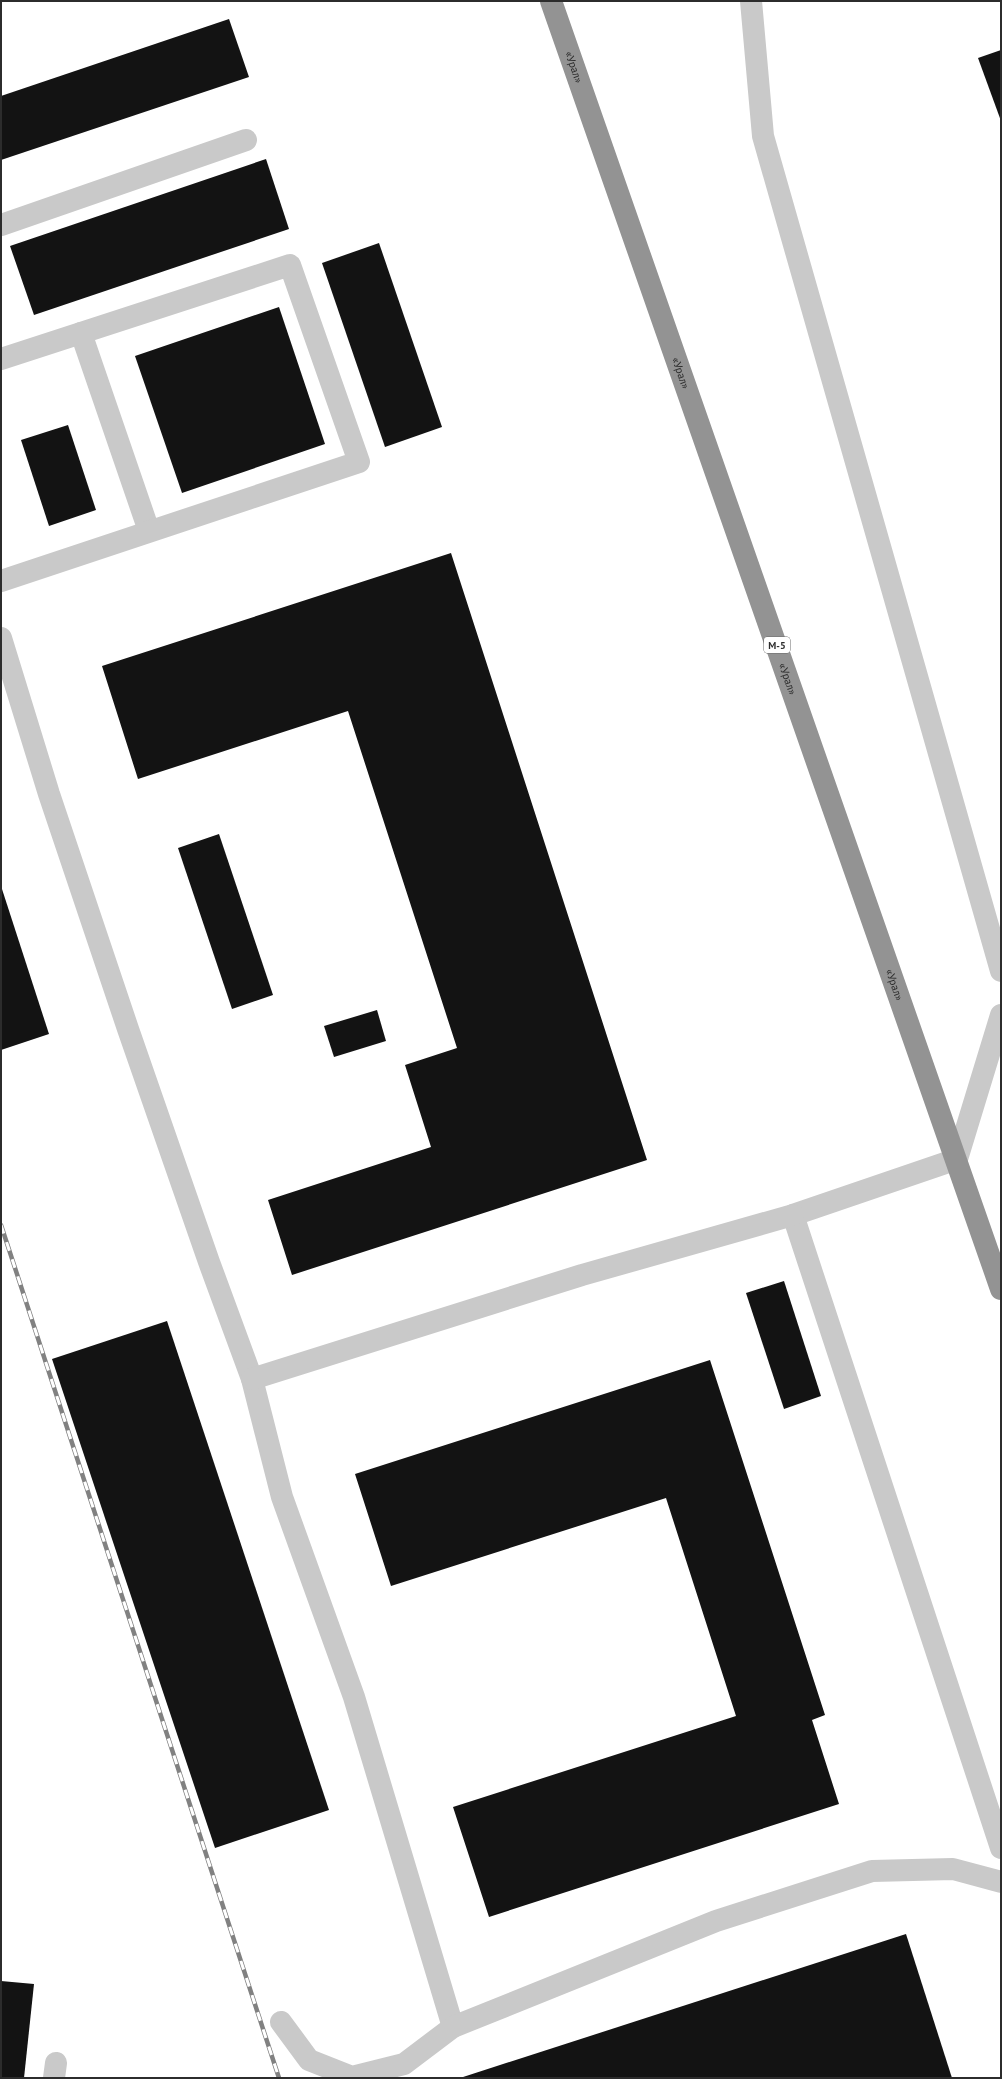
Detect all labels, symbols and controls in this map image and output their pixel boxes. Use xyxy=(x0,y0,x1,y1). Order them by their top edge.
street label: «Урал» xyxy=(562,49,586,85)
street label: «Урал» xyxy=(669,355,693,391)
road number: М-5 xyxy=(764,637,790,653)
street label: «Урал» xyxy=(776,661,800,697)
street label: «Урал» xyxy=(883,967,907,1003)

